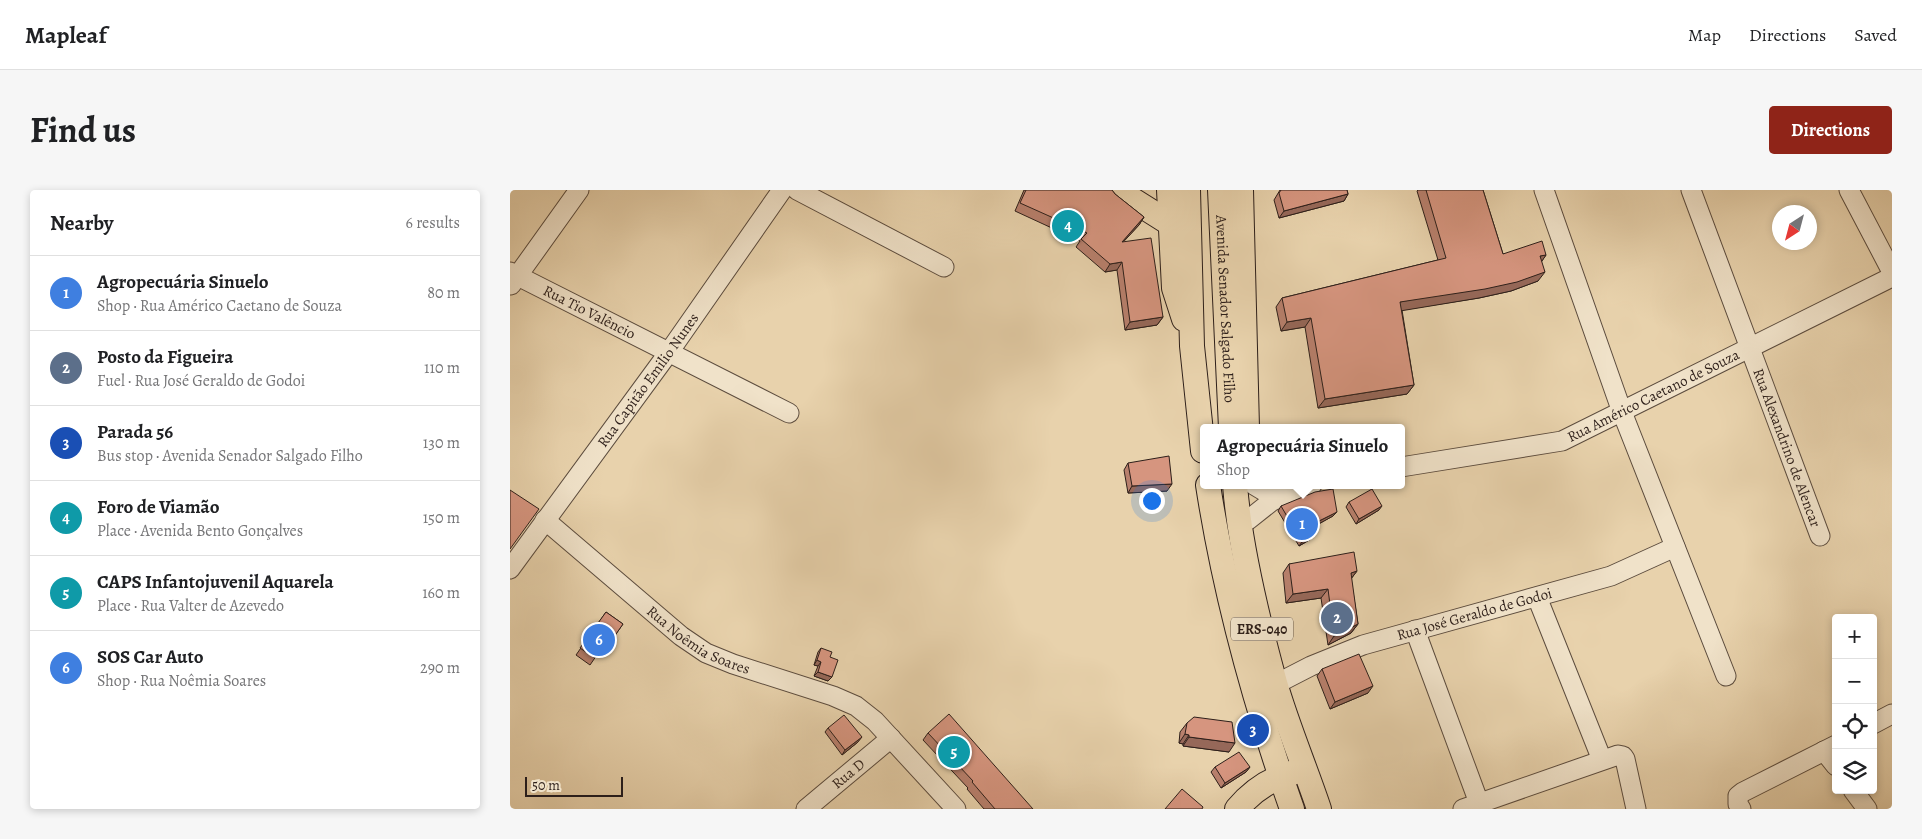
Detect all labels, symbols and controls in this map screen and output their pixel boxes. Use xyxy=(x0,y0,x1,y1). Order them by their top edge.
text: Mapleaf xyxy=(25,19,107,51)
text: Map xyxy=(1688,23,1721,47)
text: Directions xyxy=(1749,23,1826,47)
text: Saved xyxy=(1854,23,1897,47)
text: Find us xyxy=(30,106,136,154)
button: Directions xyxy=(1769,106,1892,154)
north arrow xyxy=(1772,205,1817,250)
pin: 4 xyxy=(1052,207,1084,245)
text: Nearby xyxy=(50,209,113,237)
text: 6 results xyxy=(406,212,460,234)
street label: Avenida Senador Salgado Filho xyxy=(1211,213,1240,403)
text: Agropecuária Sinuelo xyxy=(97,269,269,295)
street label: Rua Tio Valêncio xyxy=(540,280,639,344)
text: 1 xyxy=(63,282,69,304)
text: 80 m xyxy=(427,282,460,304)
text: Shop · Rua Américo Caetano de Souza xyxy=(97,295,342,317)
street label: Rua Capitão Emilio Nunes xyxy=(593,309,703,451)
text: Posto da Figueira xyxy=(97,344,233,370)
street label: Rua Américo Caetano de Souza xyxy=(1564,344,1743,447)
text: 2 xyxy=(62,357,70,379)
text: 110 m xyxy=(424,357,460,379)
street label: Rua Alexandrino de Alencar xyxy=(1748,365,1826,530)
text: Fuel · Rua José Geraldo de Godoi xyxy=(97,370,305,392)
text: Parada 56 xyxy=(97,419,173,445)
popup xyxy=(1200,424,1405,489)
text: 3 xyxy=(63,432,69,454)
text: 130 m xyxy=(423,432,460,454)
text: Agropecuária Sinuelo xyxy=(1217,433,1388,459)
text: Bus stop · Avenida Senador Salgado Filho xyxy=(97,445,363,467)
text: Shop xyxy=(1217,459,1250,481)
your location xyxy=(1139,488,1165,514)
text: Foro de Viamão xyxy=(97,494,220,520)
pin: 1 xyxy=(1286,505,1318,543)
text: 4 xyxy=(62,507,70,529)
text: 150 m xyxy=(423,507,460,529)
text: Place · Avenida Bento Gonçalves xyxy=(97,520,303,542)
text: CAPS Infantojuvenil Aquarela xyxy=(97,569,334,595)
text: 5 xyxy=(63,582,69,604)
text: 160 m xyxy=(422,582,460,604)
street label: Rua José Geraldo de Godoi xyxy=(1394,583,1554,645)
text: Place · Rua Valter de Azevedo xyxy=(97,595,284,617)
pin: 2 xyxy=(1321,599,1353,637)
street label: Rua Noêmia Soares xyxy=(642,601,752,679)
map controls xyxy=(1832,614,1877,794)
button: + xyxy=(1832,614,1877,659)
road number: ERS-040 xyxy=(1231,618,1293,640)
pin: 6 xyxy=(583,621,615,659)
text: SOS Car Auto xyxy=(97,644,204,670)
text: 6 xyxy=(62,657,70,679)
text: 290 m xyxy=(420,657,460,679)
button: − xyxy=(1832,659,1877,704)
text: Shop · Rua Noêmia Soares xyxy=(97,670,266,692)
button: locate xyxy=(1832,704,1877,749)
pin: 3 xyxy=(1237,711,1269,749)
pin: 5 xyxy=(938,733,970,771)
button: layers xyxy=(1832,749,1877,794)
street label: Rua D xyxy=(827,754,869,793)
scale bar xyxy=(525,774,622,797)
text: 50 m xyxy=(532,776,560,795)

